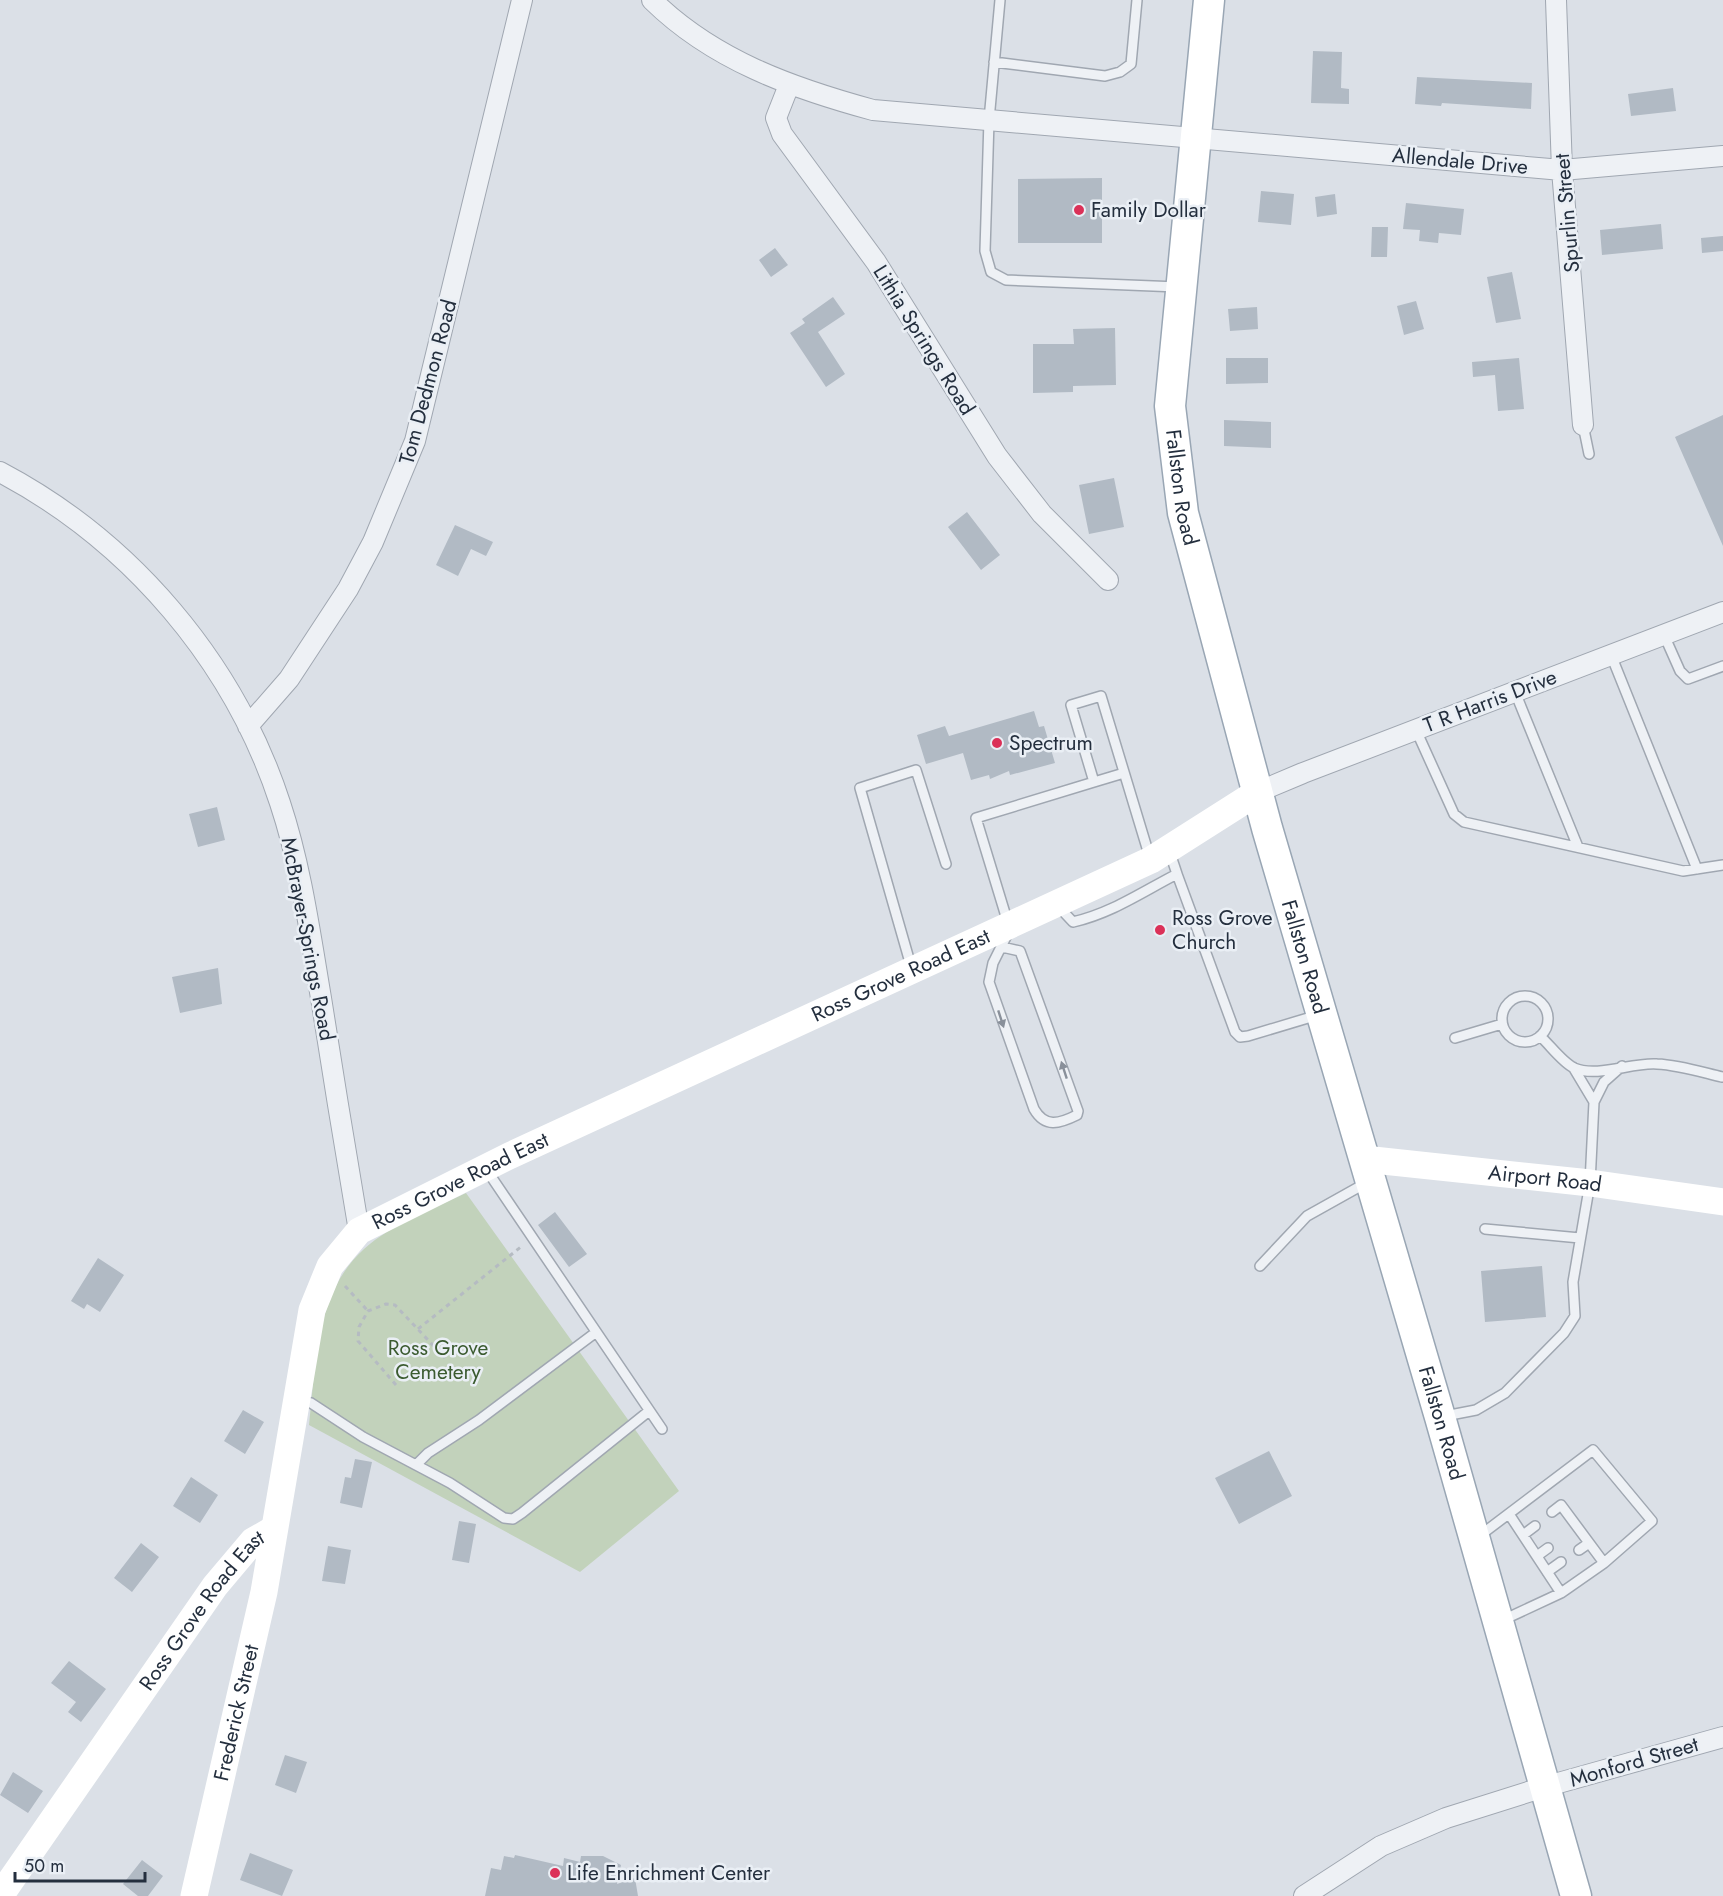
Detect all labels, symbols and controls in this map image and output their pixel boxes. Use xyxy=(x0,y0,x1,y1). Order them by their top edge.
street label: Allendale Drive xyxy=(1391,140,1529,182)
street label: Spurlin Street xyxy=(1547,152,1587,274)
place label: Family Dollar xyxy=(1091,195,1207,225)
marker: Family Dollar xyxy=(1072,203,1086,217)
street label: Lithia Springs Road xyxy=(866,259,982,421)
street label: Tom Dedmon Road xyxy=(392,296,464,468)
street label: Fallston Road xyxy=(1158,427,1206,549)
street label: T R Harris Drive xyxy=(1419,662,1561,740)
place label: Spectrum xyxy=(1009,728,1093,758)
marker: Spectrum xyxy=(990,736,1004,750)
street label: McBrayer-Springs Road xyxy=(274,835,342,1043)
street label: Fallston Road xyxy=(1274,896,1336,1017)
place label: Ross Grove Church xyxy=(1172,903,1273,957)
street label: Ross Grove Road East xyxy=(806,921,995,1030)
marker: Ross Grove Church xyxy=(1153,923,1167,937)
one-way arrow xyxy=(997,1010,1006,1028)
one-way arrow xyxy=(1058,1061,1068,1079)
street label: Ross Grove Road East xyxy=(367,1125,554,1237)
street label: Airport Road xyxy=(1487,1157,1604,1200)
park label: Ross Grove Cemetery xyxy=(388,1333,488,1387)
street label: Fallston Road xyxy=(1411,1363,1472,1484)
street label: Ross Grove Road East xyxy=(132,1523,270,1697)
street label: Frederick Street xyxy=(206,1642,266,1784)
street label: Monford Street xyxy=(1566,1729,1702,1795)
scale bar xyxy=(15,1845,146,1883)
text: 50 m xyxy=(24,1853,64,1879)
place label: Life Enrichment Center xyxy=(567,1858,771,1888)
marker: Life Enrichment Center xyxy=(548,1866,562,1880)

